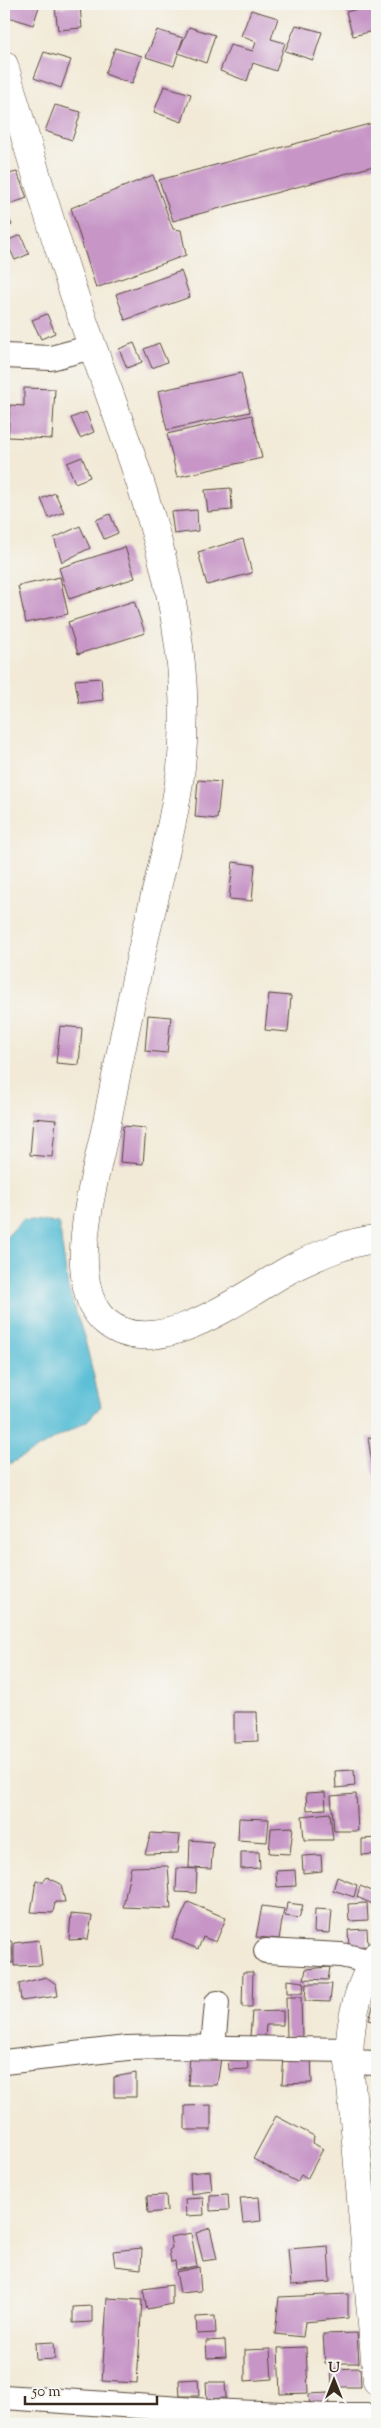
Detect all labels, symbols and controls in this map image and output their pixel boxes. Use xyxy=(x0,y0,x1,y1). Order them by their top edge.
north arrow xyxy=(308,2356,358,2406)
text: U xyxy=(328,2359,340,2379)
scale bar xyxy=(25,2373,158,2405)
text: 50 m xyxy=(31,2382,61,2403)

